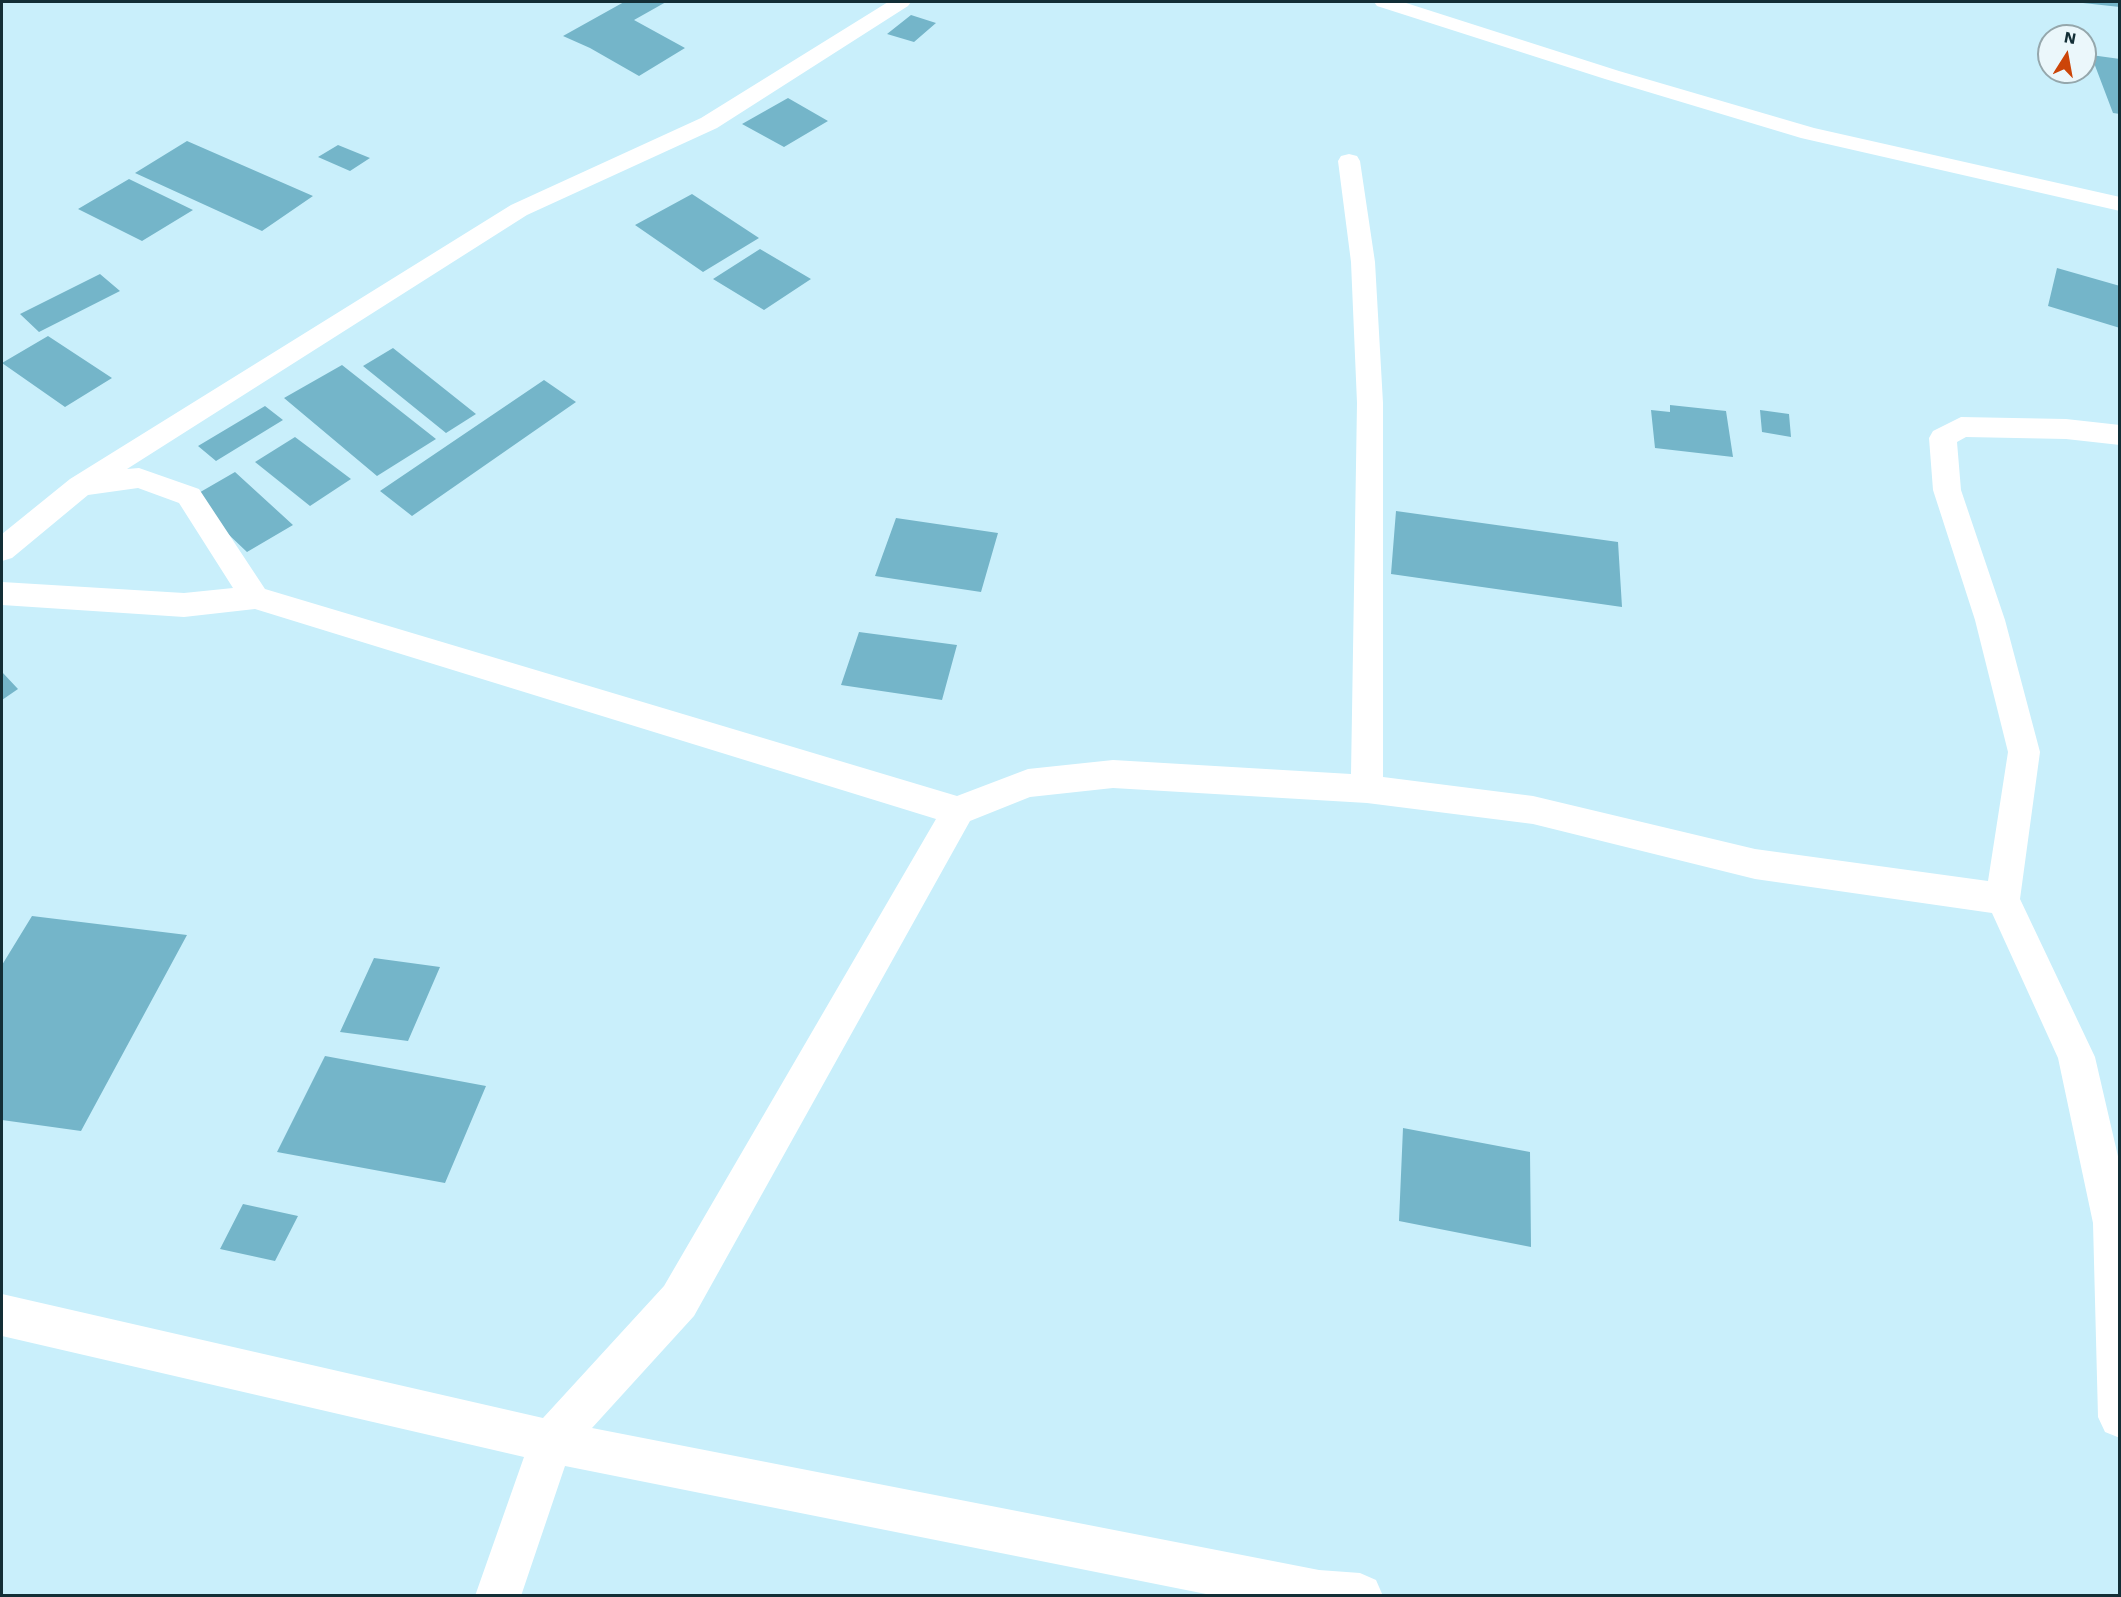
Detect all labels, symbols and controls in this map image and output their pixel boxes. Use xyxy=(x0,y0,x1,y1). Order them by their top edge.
north arrow xyxy=(2037,24,2097,84)
text: N xyxy=(2063,27,2078,48)

